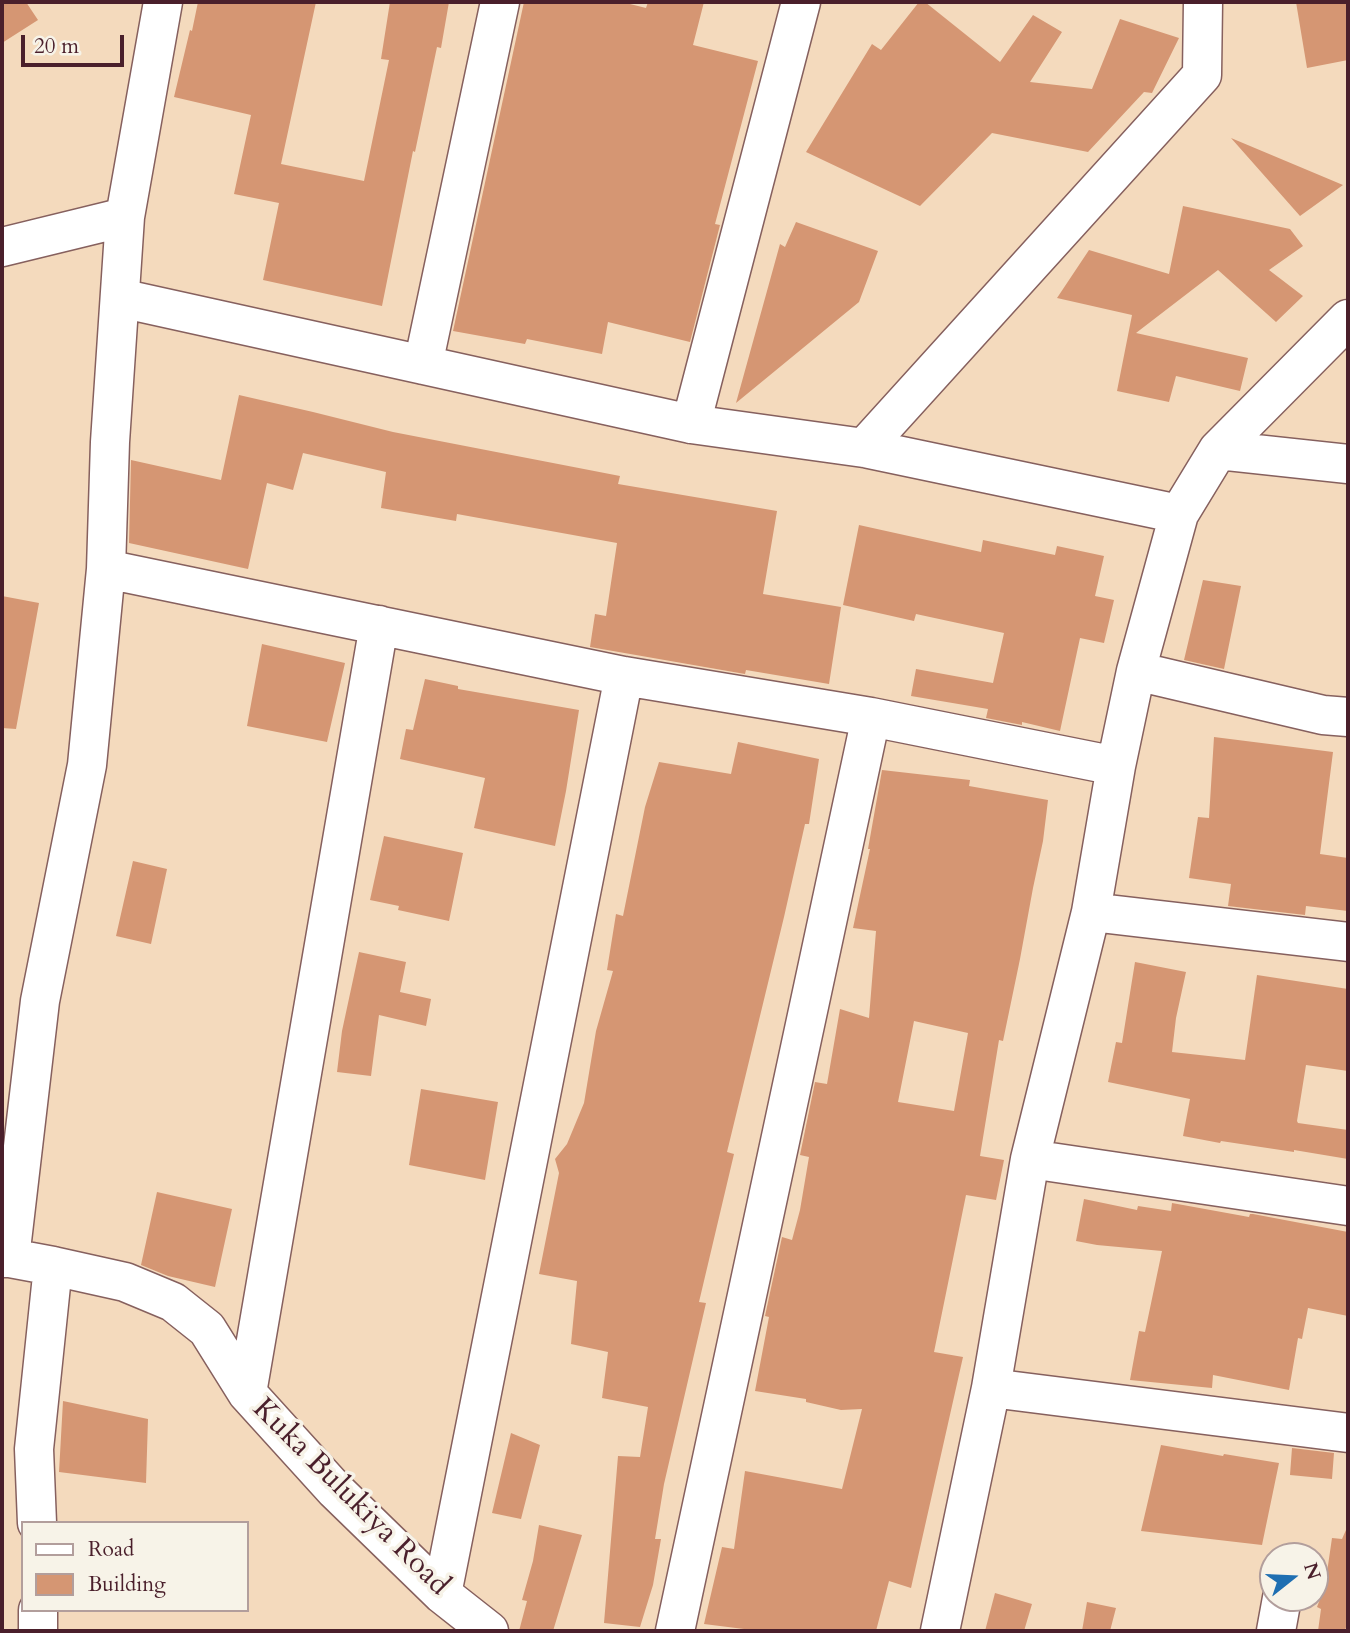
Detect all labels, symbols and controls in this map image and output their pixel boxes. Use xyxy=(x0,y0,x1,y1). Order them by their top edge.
scale bar xyxy=(24,21,128,65)
text: 20 m xyxy=(34,32,79,61)
street label: Kuka Bulukiya Road xyxy=(244,1392,456,1604)
legend xyxy=(21,1521,248,1612)
text: Road xyxy=(88,1535,134,1564)
north arrow xyxy=(1259,1542,1329,1612)
text: N xyxy=(1297,1559,1327,1583)
text: Building xyxy=(88,1570,166,1599)

